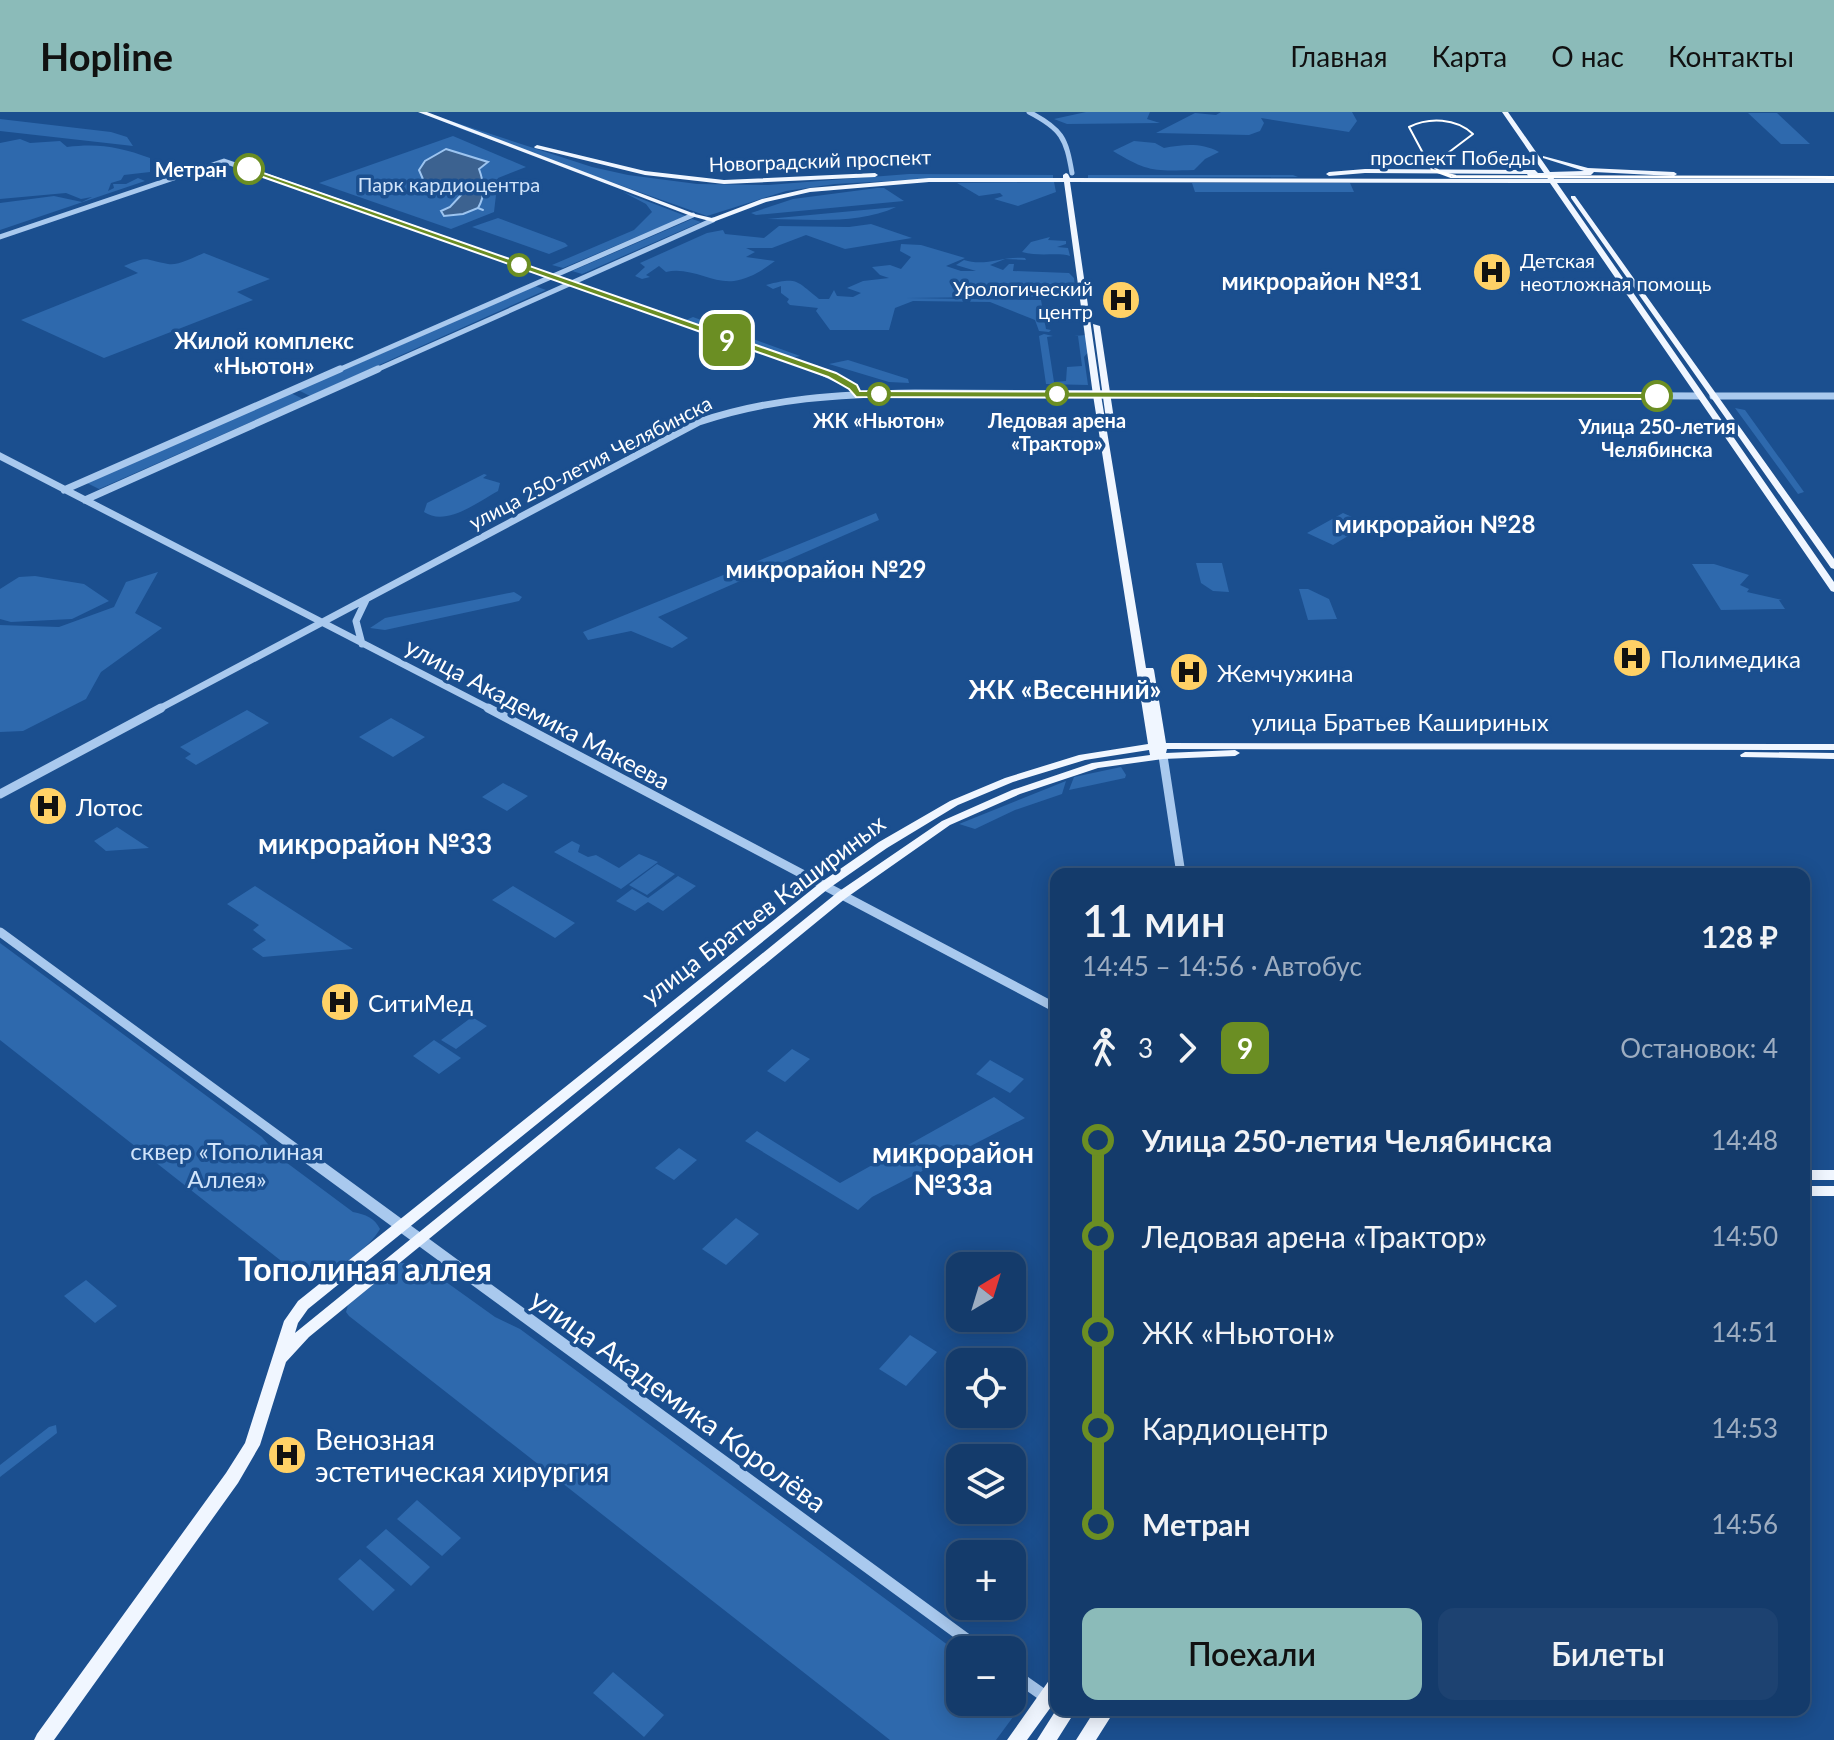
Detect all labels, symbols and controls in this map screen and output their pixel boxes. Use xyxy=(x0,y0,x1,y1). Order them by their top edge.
text: Hopline xyxy=(40,33,173,79)
text: Главная xyxy=(1290,39,1388,73)
text: Карта xyxy=(1432,39,1507,73)
text: О нас xyxy=(1551,39,1624,73)
text: Контакты xyxy=(1668,39,1794,73)
street label: Новоградский проспект xyxy=(708,144,932,176)
street label: проспект Победы xyxy=(1370,145,1536,169)
marker: Метран xyxy=(234,154,264,184)
place label: Метран xyxy=(155,157,227,181)
park label: Парк кардиоцентра xyxy=(358,172,540,196)
place label: Детская неотложная помощь xyxy=(1520,248,1711,295)
hospital icon: Детская неотложная помощь xyxy=(1471,251,1513,293)
unlabelled marker xyxy=(508,254,530,276)
district label: микрорайон №31 xyxy=(1222,266,1422,295)
place label: Урологический центр xyxy=(953,276,1093,323)
hospital icon: Урологический центр xyxy=(1100,279,1142,321)
line badge: 9 xyxy=(701,314,753,366)
text: 9 xyxy=(719,323,735,357)
district label: Жилой комплекс «Ньютон» xyxy=(174,327,354,379)
marker: Улица 250-летия Челябинска xyxy=(1642,381,1672,411)
marker: ЖК «Ньютон» xyxy=(868,383,890,405)
marker: Ледовая арена «Трактор» xyxy=(1046,383,1068,405)
street label: улица 250-летия Челябинска xyxy=(465,390,715,534)
place label: ЖК «Ньютон» xyxy=(813,408,945,432)
place label: Ледовая арена «Трактор» xyxy=(987,408,1126,455)
place label: Улица 250-летия Челябинска xyxy=(1577,414,1736,461)
district label: микрорайон №28 xyxy=(1335,509,1535,538)
district label: микрорайон №29 xyxy=(726,554,926,583)
street label: улица Академика Макеева xyxy=(401,631,675,795)
hospital icon: Полимедика xyxy=(1611,637,1653,679)
place label: Полимедика xyxy=(1660,644,1801,673)
hospital icon: Жемчужина xyxy=(1168,651,1210,693)
place label: Жемчужина xyxy=(1217,658,1354,687)
district label: ЖК «Весенний» xyxy=(969,673,1161,705)
street label: улица Братьев Кашириных xyxy=(1251,707,1549,736)
hospital icon: Лотос xyxy=(27,785,69,827)
place label: Лотос xyxy=(75,792,143,821)
street label: улица Братьев Кашириных xyxy=(636,808,890,1010)
district label: микрорайон №33 xyxy=(258,826,492,860)
text: 11 мин xyxy=(1082,894,1226,946)
text: 128 ₽ xyxy=(1701,918,1778,954)
text: 14:45 – 14:56 · Автобус xyxy=(1082,950,1362,982)
hospital icon: СитиМед xyxy=(319,981,361,1023)
place label: СитиМед xyxy=(368,988,473,1017)
icon: walk xyxy=(1082,1026,1126,1070)
icon: forward xyxy=(1165,1026,1209,1070)
text: 9 xyxy=(1237,1031,1253,1065)
text: 3 xyxy=(1138,1032,1153,1064)
text: Остановок: 4 xyxy=(1620,1032,1778,1064)
text: Улица 250-летия Челябинска xyxy=(1142,1122,1552,1158)
text: 14:48 xyxy=(1711,1124,1778,1156)
district label: микрорайон №33а xyxy=(872,1135,1034,1201)
park label: сквер «Тополиная Аллея» xyxy=(130,1136,324,1193)
text: Ледовая арена «Трактор» xyxy=(1142,1218,1487,1254)
text: 14:50 xyxy=(1711,1220,1778,1252)
district label: Тополиная аллея xyxy=(238,1249,492,1288)
north arrow xyxy=(946,1252,1026,1332)
map controls xyxy=(946,1252,1026,1716)
street label: улица Академика Королёва xyxy=(524,1281,834,1519)
text: ЖК «Ньютон» xyxy=(1142,1314,1335,1350)
text: 14:51 xyxy=(1711,1316,1778,1348)
button: locate xyxy=(946,1348,1026,1428)
text: Кардиоцентр xyxy=(1142,1410,1328,1446)
text: 14:53 xyxy=(1711,1412,1778,1444)
place label: Венозная эстетическая хирургия xyxy=(315,1422,609,1488)
hospital icon: Венозная эстетическая хирургия xyxy=(266,1434,308,1476)
button: layers xyxy=(946,1444,1026,1524)
text: Метран xyxy=(1142,1506,1251,1542)
text: 14:56 xyxy=(1711,1508,1778,1540)
button: + xyxy=(946,1540,1026,1620)
button: Поехали xyxy=(1082,1608,1422,1700)
button: Билеты xyxy=(1438,1608,1778,1700)
button: − xyxy=(946,1636,1026,1716)

